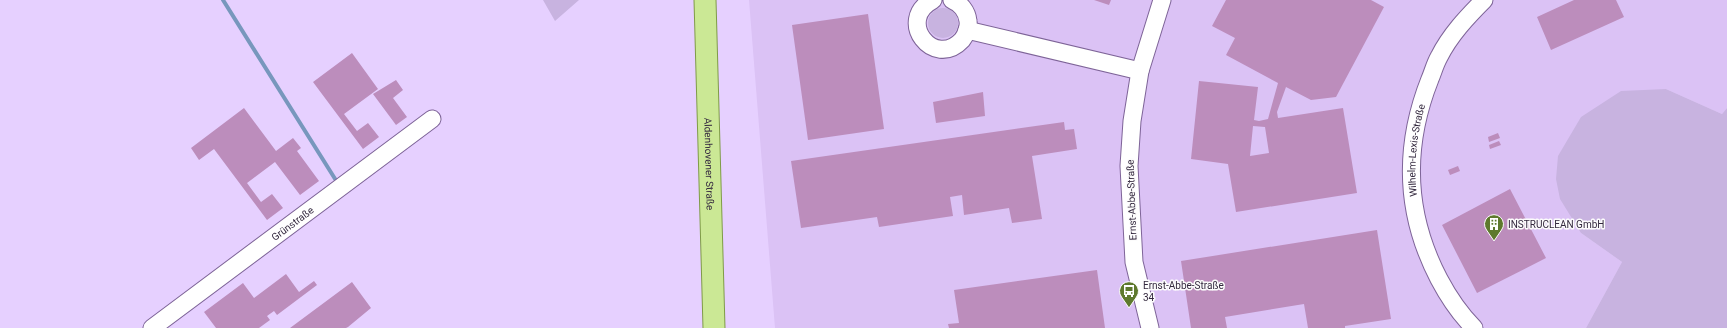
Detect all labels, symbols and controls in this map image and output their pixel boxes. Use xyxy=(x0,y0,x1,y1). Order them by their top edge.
street label: Wilhelm-Lexis-Straße xyxy=(1406,103,1427,197)
street label: Aldenhovener Straße xyxy=(702,118,716,210)
street label: Ernst-Abbe-Straße xyxy=(1125,159,1138,241)
street label: Grünstraße xyxy=(269,204,316,243)
building icon: INSTRUCLEAN GmbH xyxy=(1483,213,1505,241)
place label: INSTRUCLEAN GmbH xyxy=(1508,219,1604,230)
bus stop icon: Ernst-Abbe-Straße 34 xyxy=(1118,280,1140,308)
place label: Ernst-Abbe-Straße 34 xyxy=(1143,280,1224,303)

